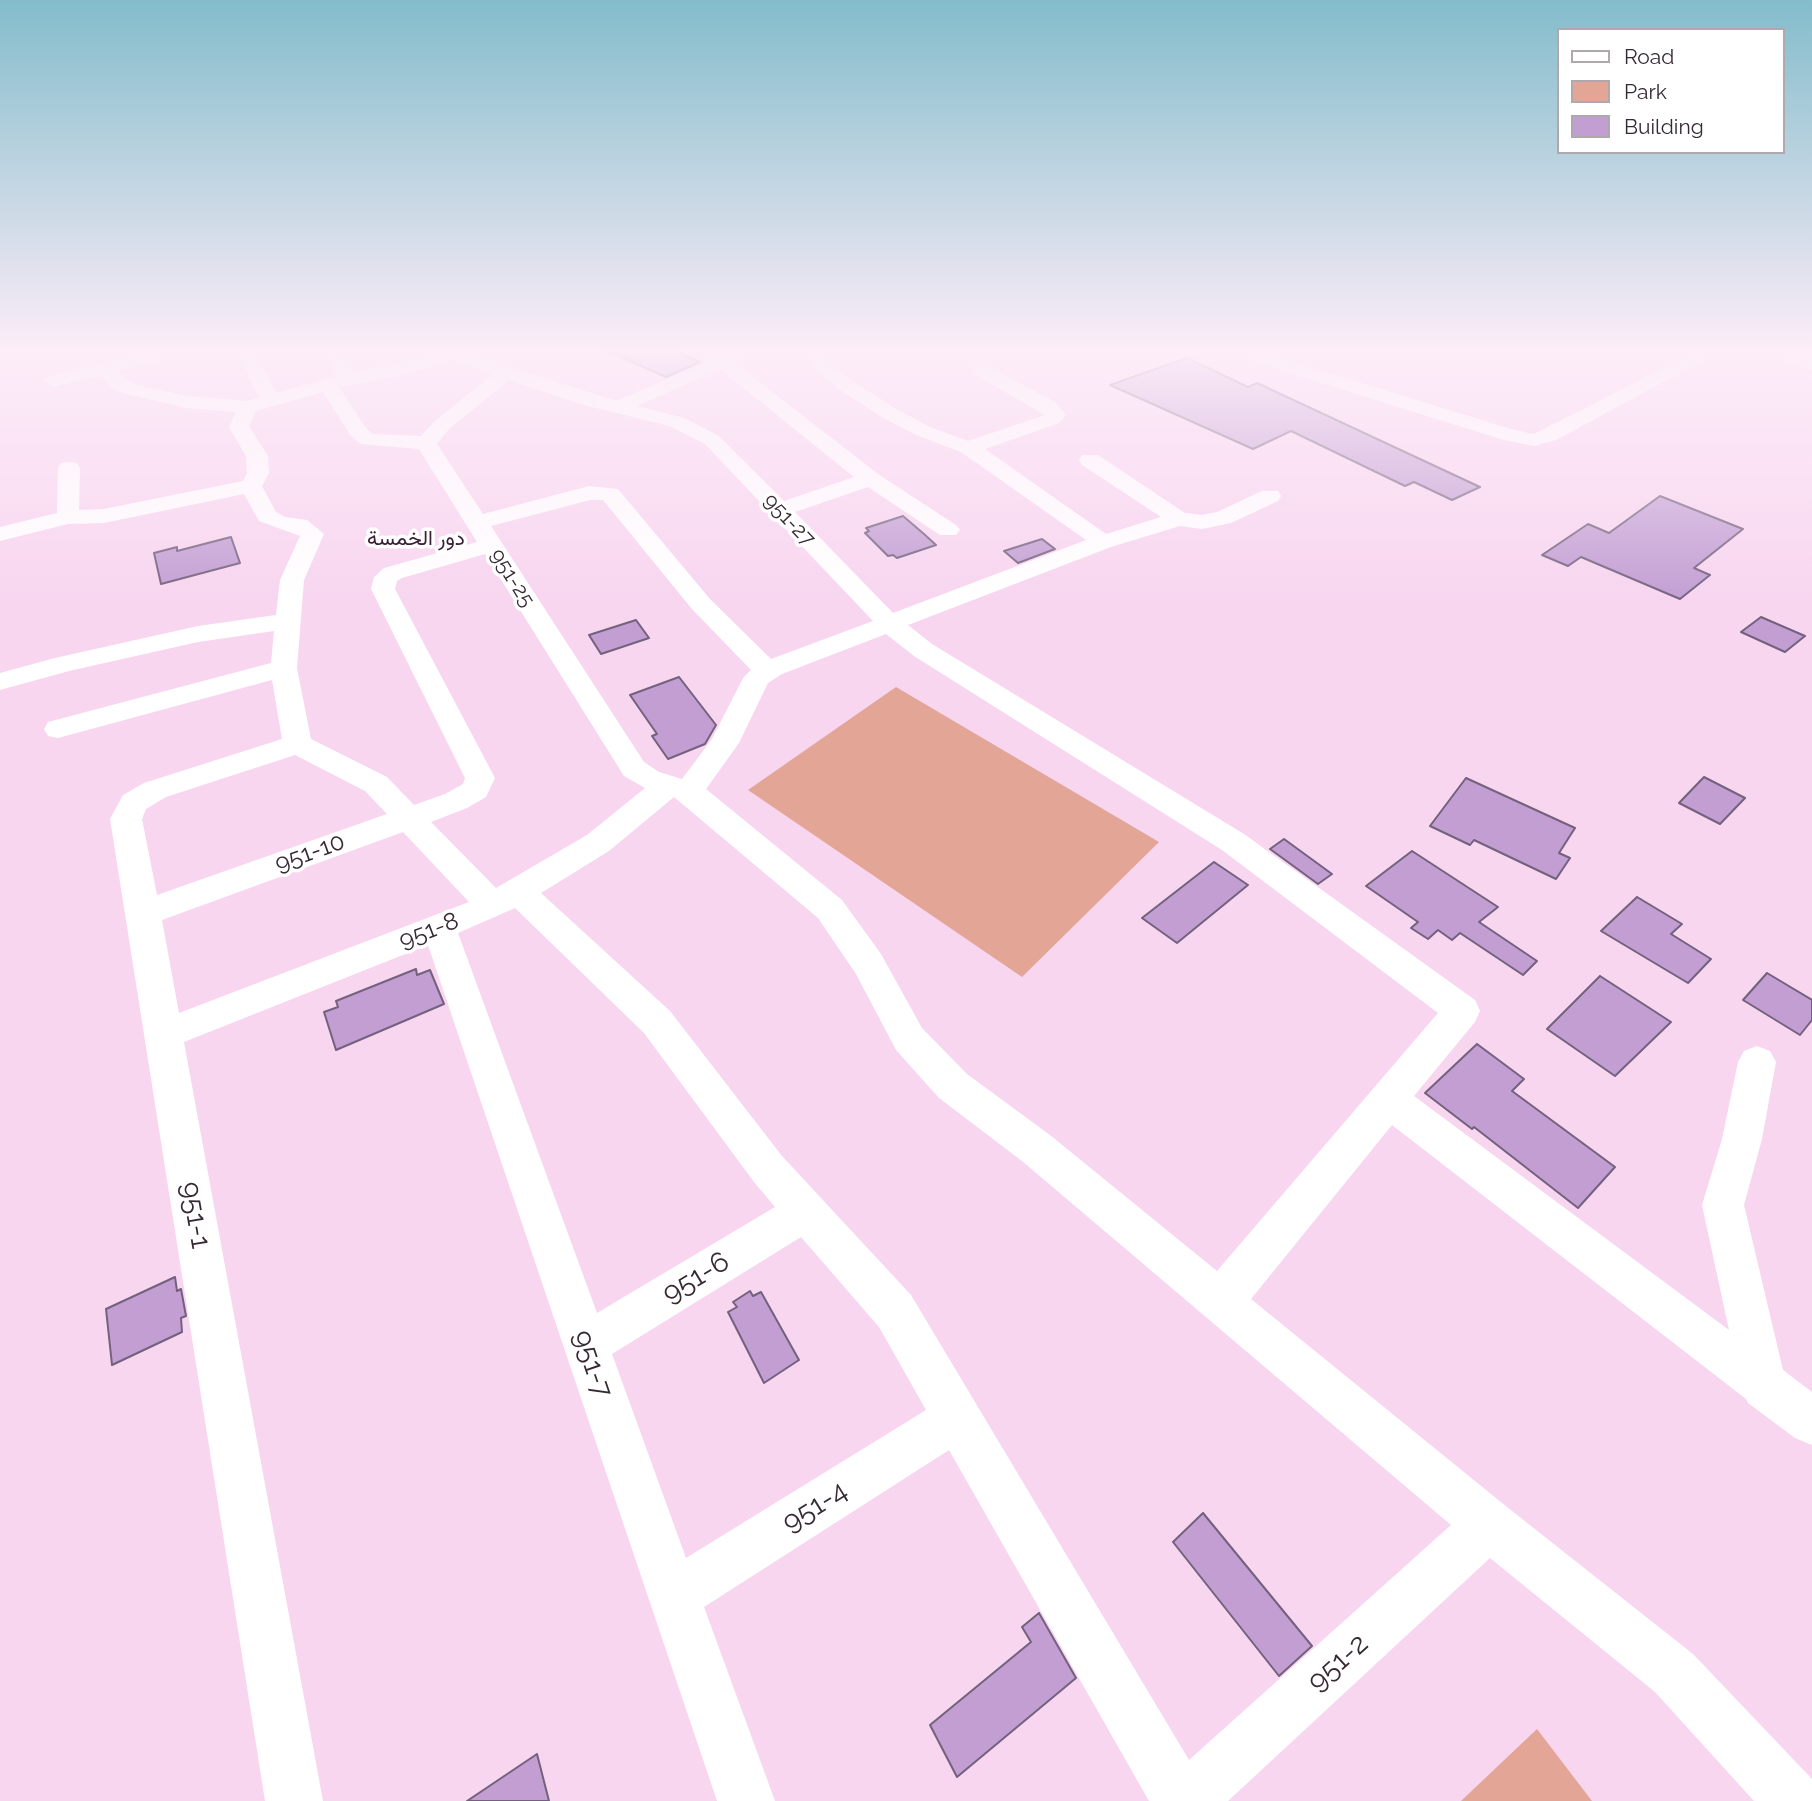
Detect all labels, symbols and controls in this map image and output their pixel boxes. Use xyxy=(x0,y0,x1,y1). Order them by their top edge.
legend xyxy=(1556,28,1784,154)
text: Road xyxy=(1624,44,1674,69)
text: Park xyxy=(1624,79,1667,104)
text: Building xyxy=(1624,114,1704,139)
street label: 951-27 xyxy=(758,488,820,552)
district label: دور الخمسة xyxy=(367,526,465,552)
street label: 951-25 xyxy=(484,544,540,612)
street label: 951-10 xyxy=(271,827,349,879)
street label: 951-8 xyxy=(395,907,463,955)
street label: 951-1 xyxy=(173,1179,217,1251)
street label: 951-6 xyxy=(656,1245,736,1311)
street label: 951-7 xyxy=(565,1326,619,1402)
street label: 951-4 xyxy=(776,1474,854,1540)
street label: 951-2 xyxy=(1301,1627,1375,1699)

